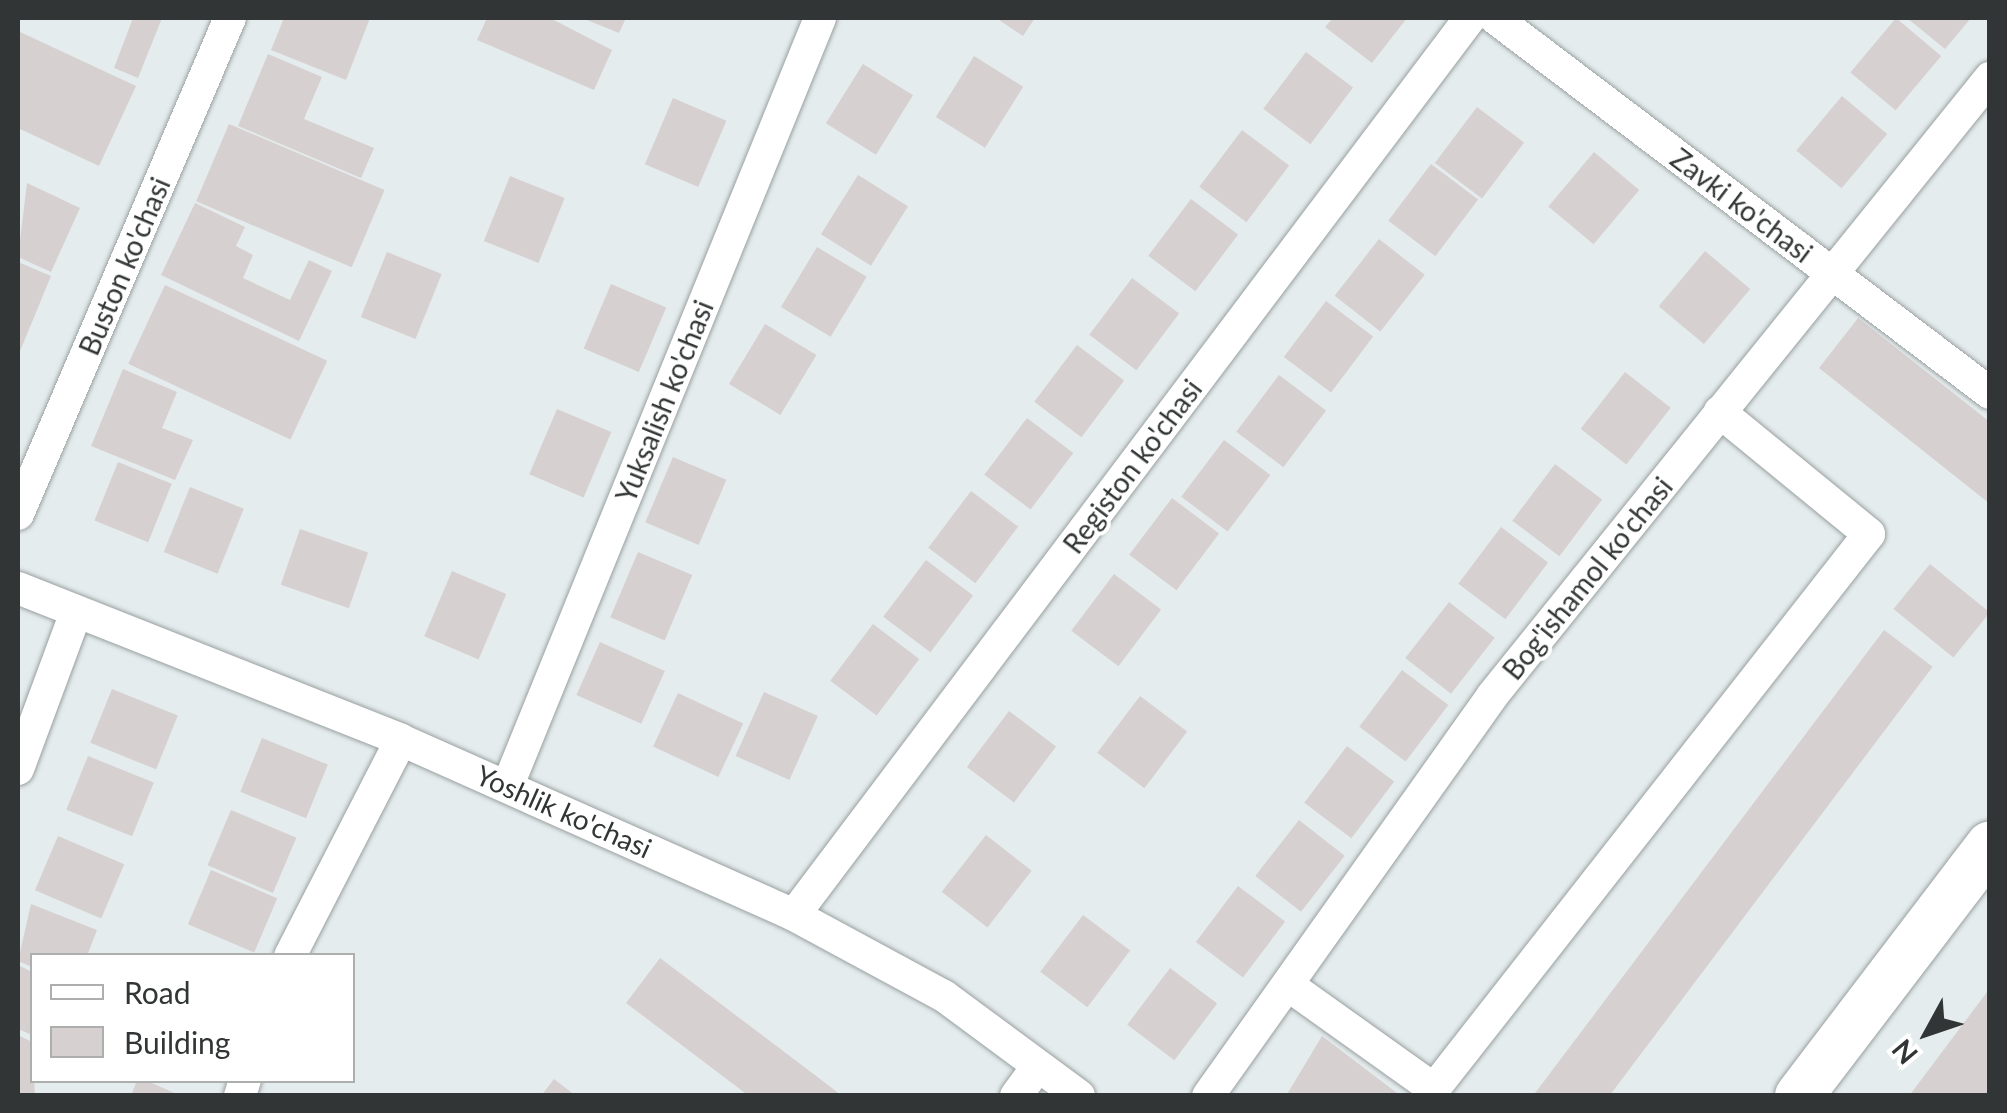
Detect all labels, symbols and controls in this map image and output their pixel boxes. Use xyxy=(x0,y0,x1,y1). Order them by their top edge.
street label: Zavki ko'chasi xyxy=(1665,141,1819,269)
street label: Buston ko'chasi xyxy=(71,172,177,360)
street label: Yuksalish ko'chasi xyxy=(608,295,720,507)
street label: Registon ko'chasi xyxy=(1056,372,1208,560)
street label: Bog'ishamol ko'chasi xyxy=(1495,470,1679,686)
street label: Yoshlik ko'chasi xyxy=(471,757,657,865)
legend xyxy=(30,953,355,1083)
text: Road xyxy=(124,974,191,1010)
north arrow xyxy=(1877,983,1977,1083)
text: Building xyxy=(124,1024,230,1060)
text: N xyxy=(1884,1033,1924,1071)

